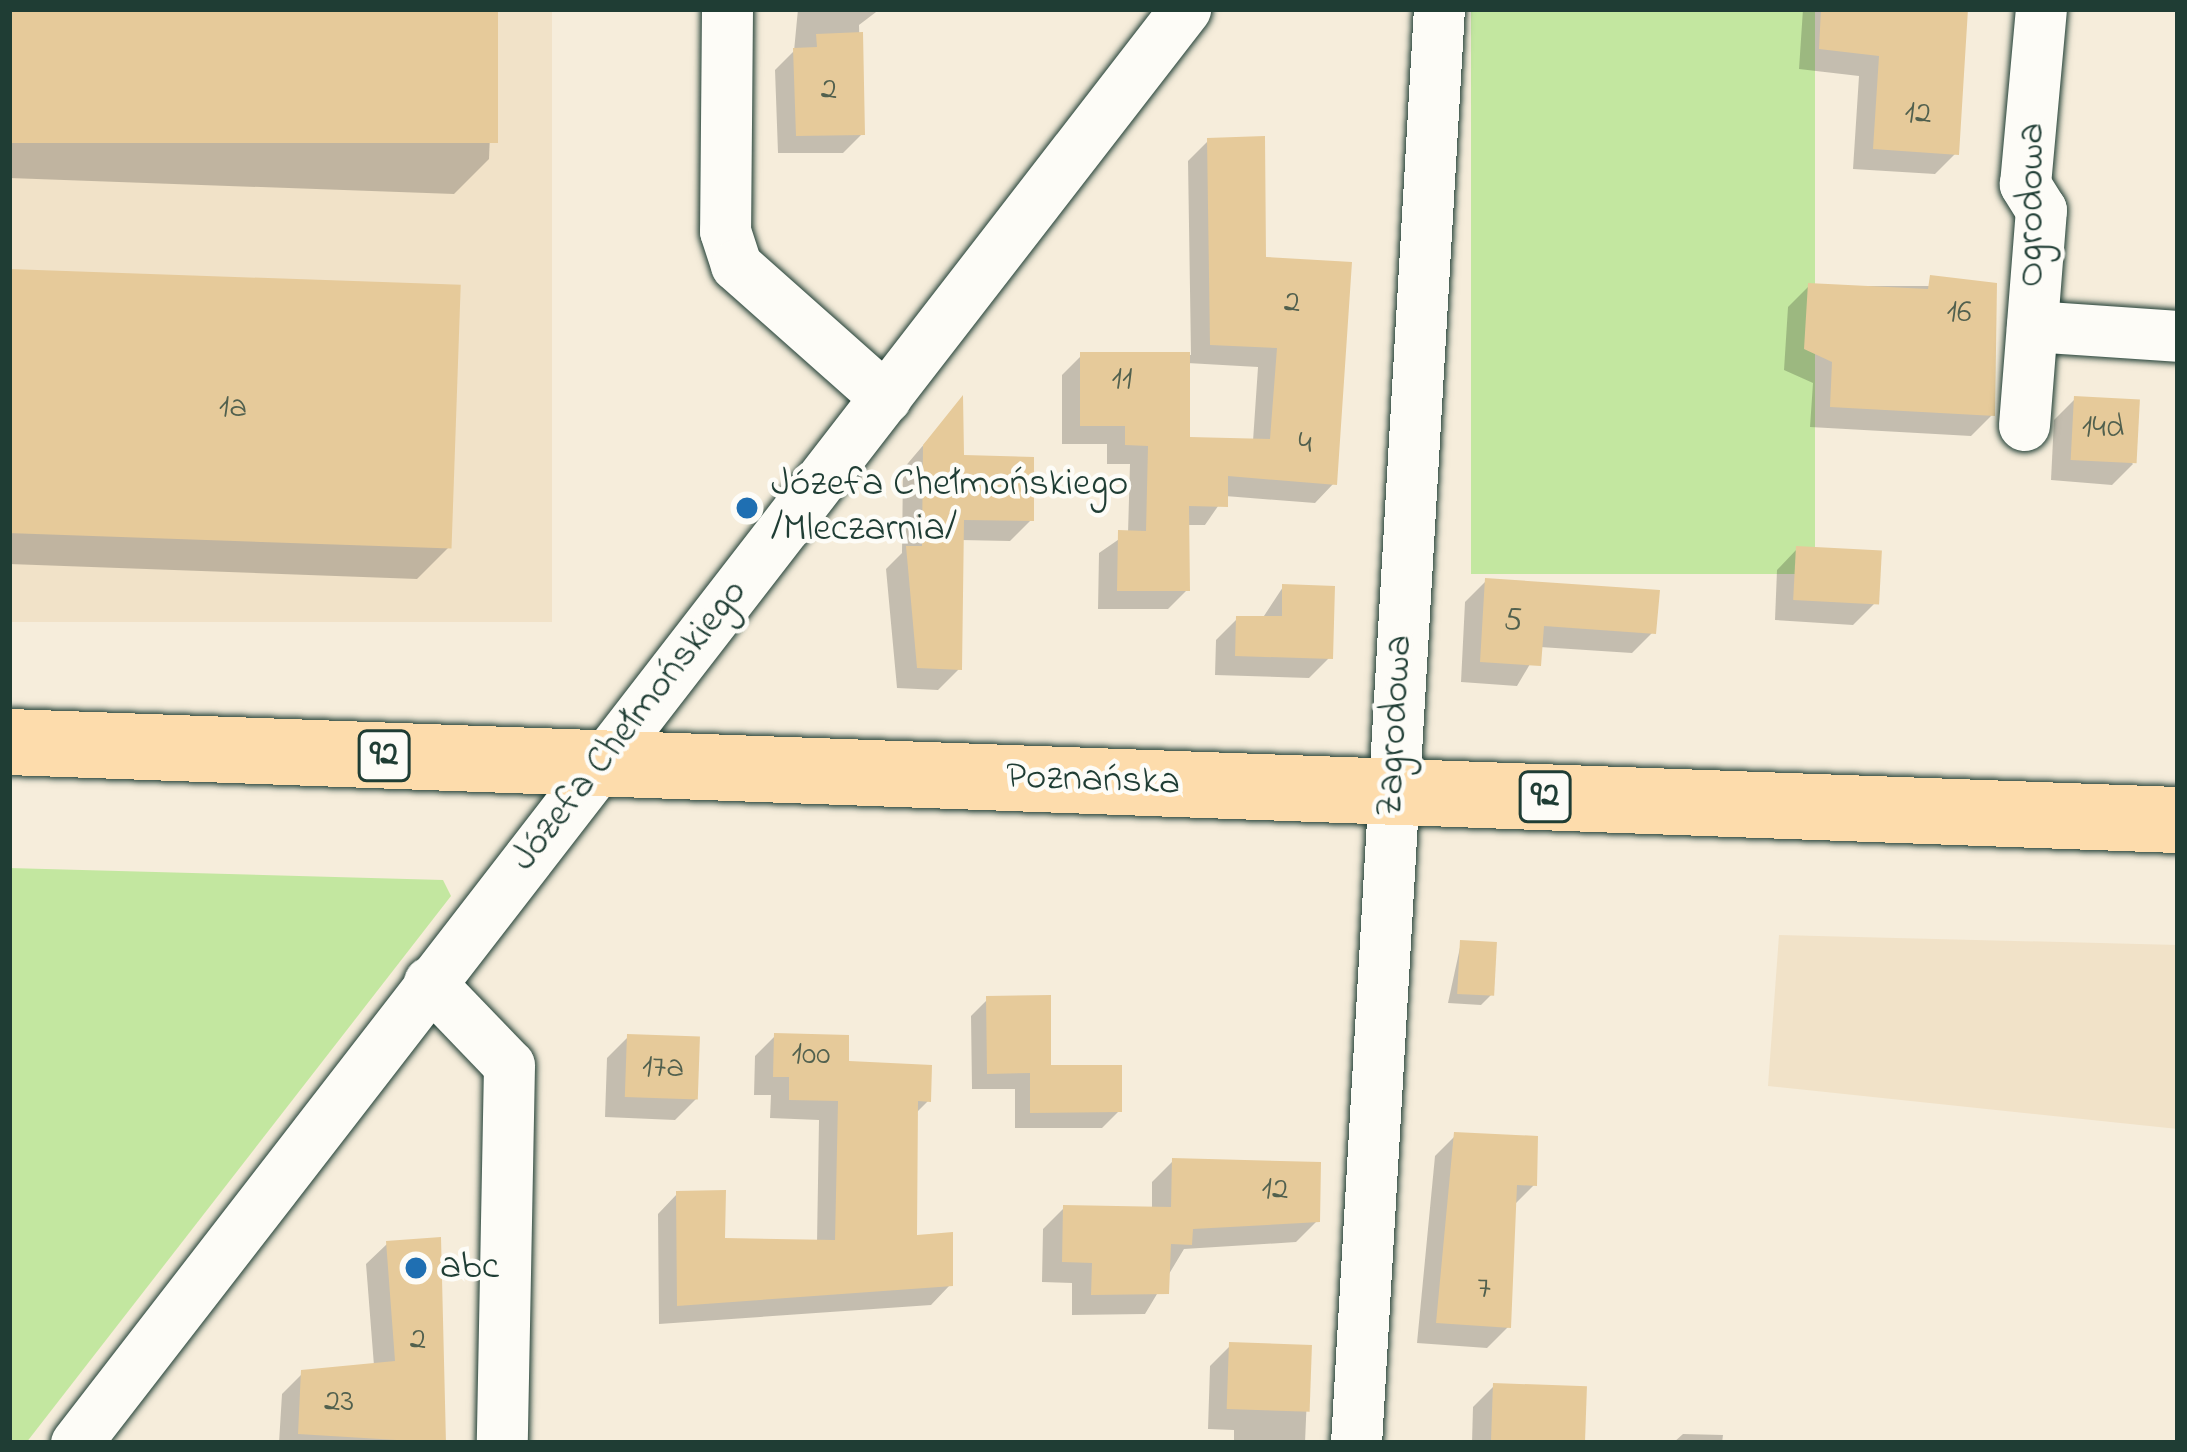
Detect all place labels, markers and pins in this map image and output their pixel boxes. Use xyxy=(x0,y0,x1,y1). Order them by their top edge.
place label: Józefa Chełmońskiego /Mleczarnia/ xyxy=(771,463,1128,554)
marker: Józefa Chełmońskiego /Mleczarnia/ xyxy=(734,495,760,521)
place label: abc xyxy=(440,1245,499,1291)
marker: abc xyxy=(403,1255,429,1281)

